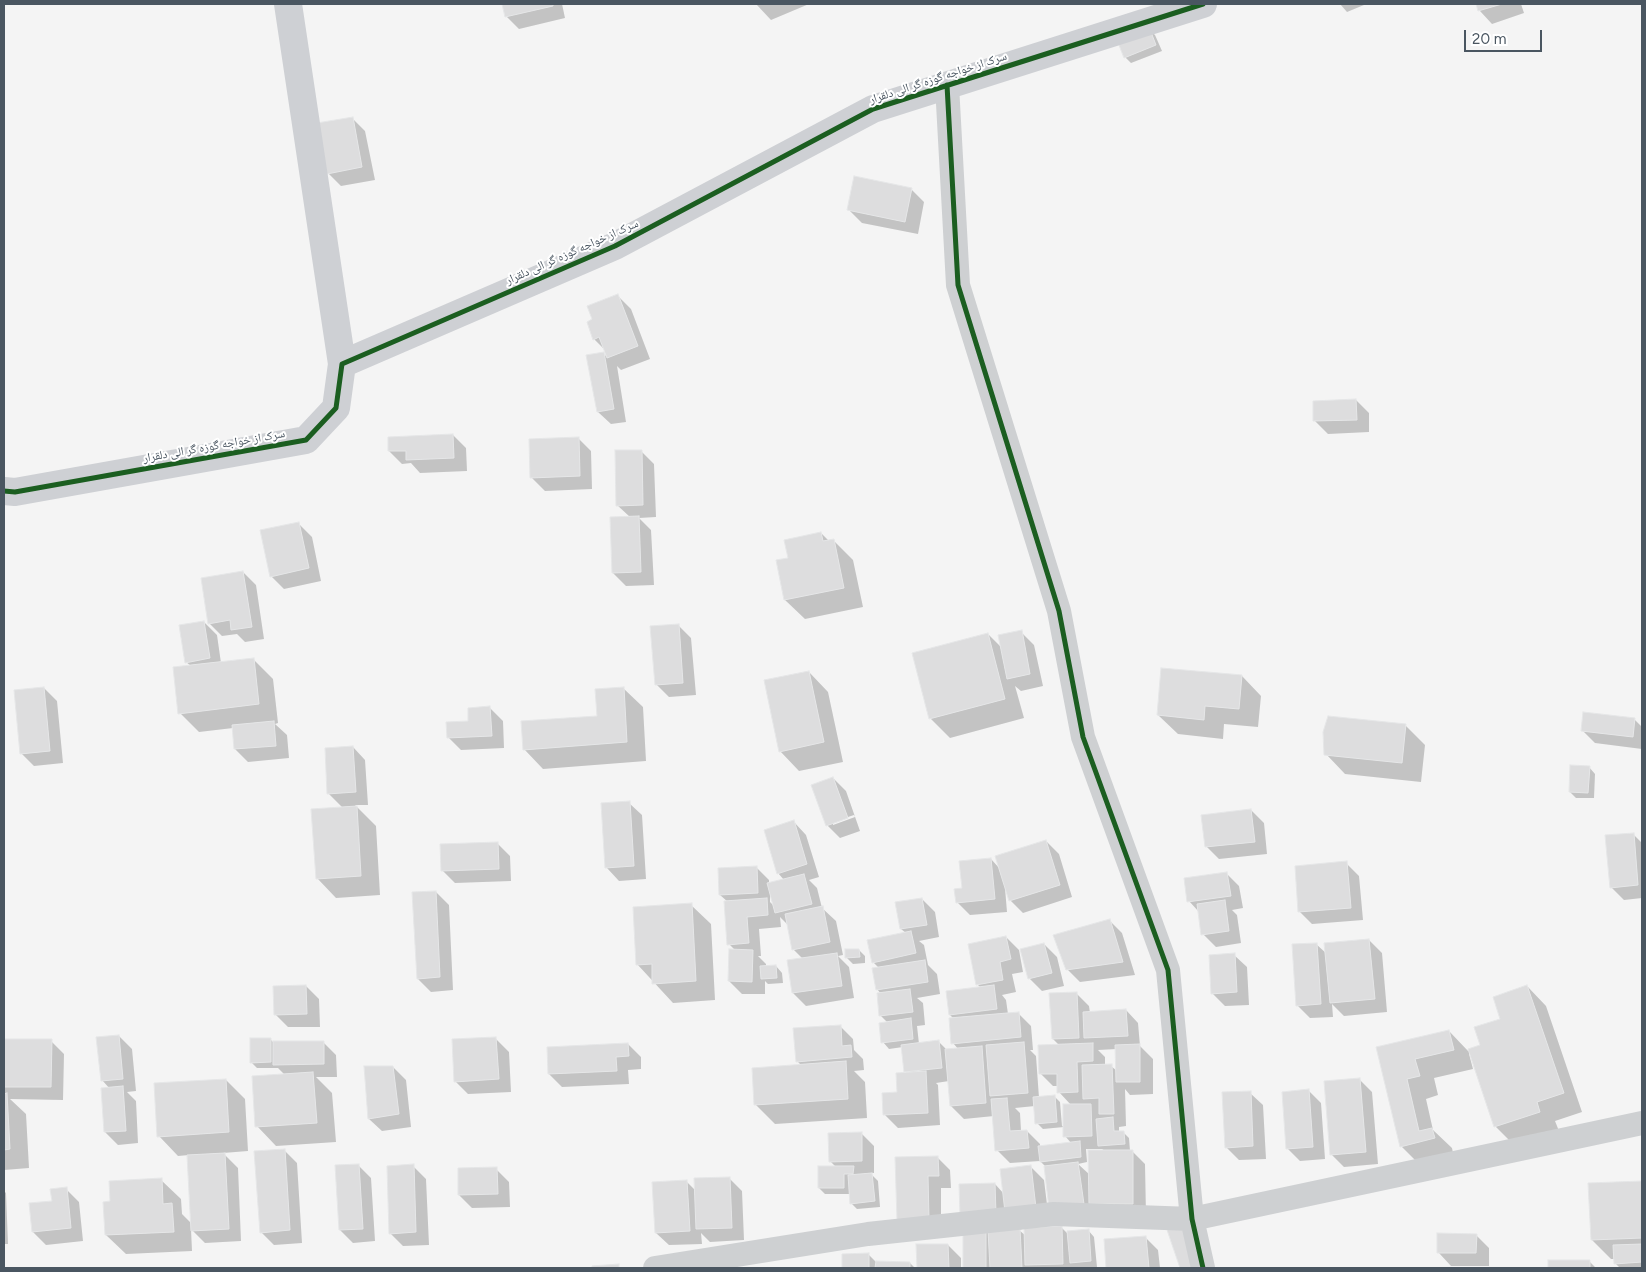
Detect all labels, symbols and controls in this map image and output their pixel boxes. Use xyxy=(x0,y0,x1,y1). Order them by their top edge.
scale bar xyxy=(1466,20,1544,52)
text: 20 m xyxy=(1472,30,1506,48)
street label: سرک از خواجه گوزه گر الی دلقرار xyxy=(867,49,1009,107)
street label: سرک از خواجه گوزه گر الی دلقرار xyxy=(503,216,641,288)
street label: سرک از خواجه گوزه گر الی دلقرار xyxy=(142,426,286,466)

